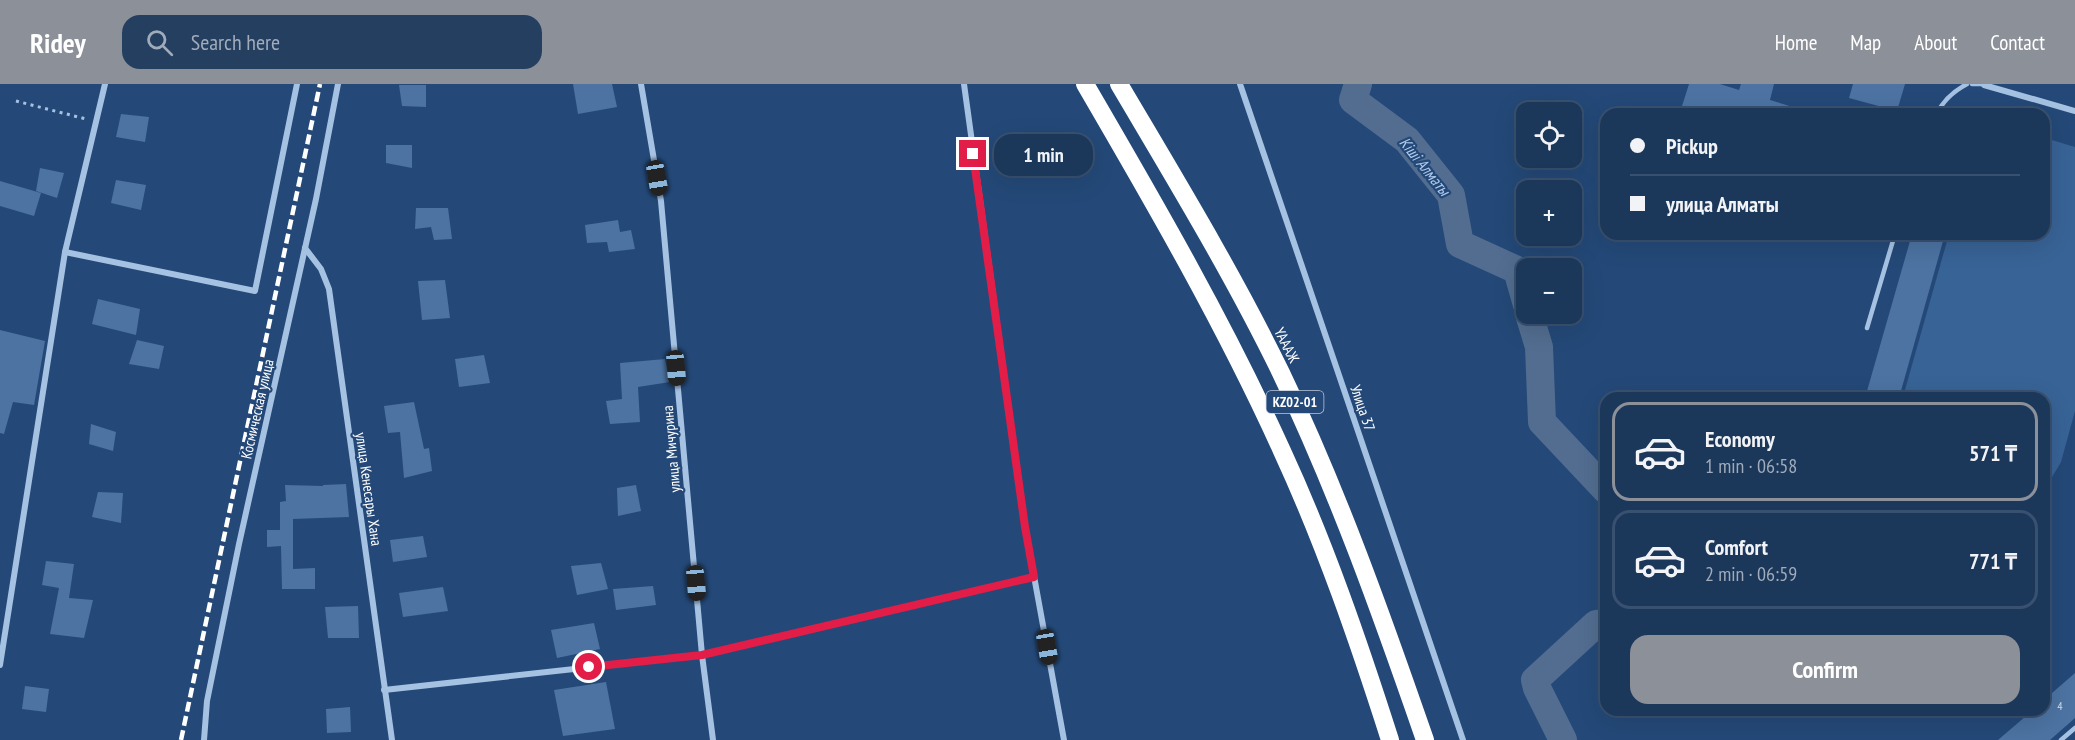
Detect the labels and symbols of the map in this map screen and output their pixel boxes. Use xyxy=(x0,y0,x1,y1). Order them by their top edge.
callout: 1 min xyxy=(994,133,1093,175)
water label: Кіші Алматы xyxy=(1395,133,1456,200)
route end xyxy=(959,140,986,167)
car xyxy=(645,159,669,197)
street label: ҮАААЖ xyxy=(1270,324,1304,366)
car xyxy=(665,349,687,387)
street label: Космическая улица xyxy=(236,357,278,461)
street label: Улица 37 xyxy=(1346,382,1380,434)
road number: KZ02-01 xyxy=(1266,391,1324,413)
street label: улица Мичурина xyxy=(658,405,684,493)
street label: улица Кенесары Хана xyxy=(352,431,386,547)
car xyxy=(685,564,707,602)
car xyxy=(1035,628,1059,666)
route start xyxy=(575,653,602,680)
house number: 4 xyxy=(2057,698,2063,713)

